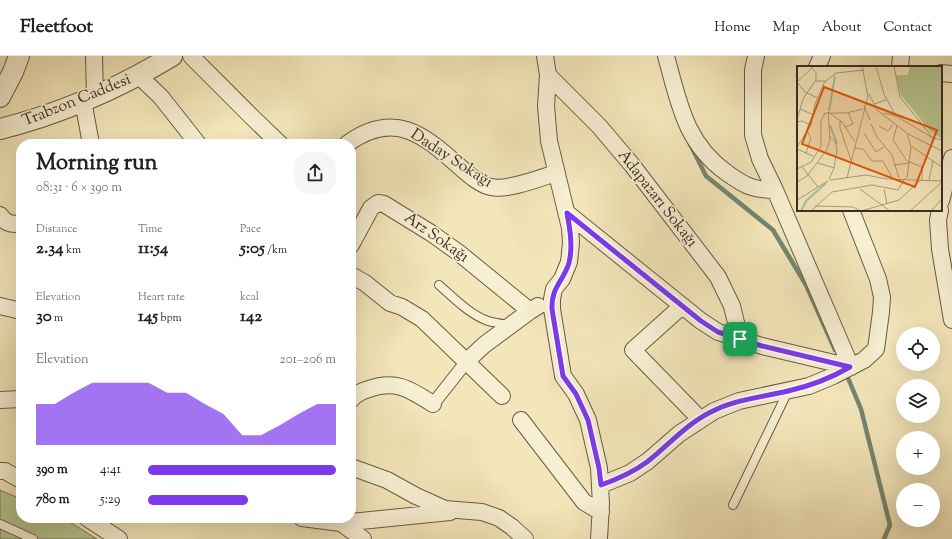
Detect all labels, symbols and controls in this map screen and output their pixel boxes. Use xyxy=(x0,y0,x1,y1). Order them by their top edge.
text: Fleetfoot xyxy=(20,14,93,41)
text: Home xyxy=(714,18,751,38)
text: Map xyxy=(773,18,800,38)
text: About xyxy=(822,18,861,38)
text: Contact xyxy=(883,18,932,38)
inset map xyxy=(797,66,942,211)
street label: Trabzon Caddesi xyxy=(19,69,135,133)
street label: Daday Sokağı xyxy=(405,124,497,194)
street label: Adapazarı Sokağı xyxy=(612,145,703,253)
text: Morning run xyxy=(36,148,158,180)
button: share xyxy=(294,152,336,194)
text: 08:31 · 6 × 390 m xyxy=(36,179,122,197)
street label: Arz Sokağı xyxy=(399,207,474,269)
text: Distance xyxy=(36,221,77,237)
text: Time xyxy=(138,221,162,237)
text: Pace xyxy=(240,221,261,237)
text: 2.34 xyxy=(36,237,64,261)
text: 11:54 xyxy=(138,237,168,261)
text: 5:05 xyxy=(240,237,265,261)
text: km xyxy=(64,242,81,258)
text: /km xyxy=(265,242,287,258)
text: Elevation xyxy=(36,289,81,305)
text: Heart rate xyxy=(138,289,185,305)
text: kcal xyxy=(240,289,259,305)
text: 30 xyxy=(36,305,52,329)
text: 145 xyxy=(138,305,158,329)
text: 142 xyxy=(240,305,262,329)
text: m xyxy=(52,310,63,326)
text: bpm xyxy=(158,310,182,326)
pin xyxy=(723,322,757,356)
map controls xyxy=(896,327,940,527)
button: locate xyxy=(896,327,940,371)
icon: arrive xyxy=(729,328,751,350)
text: Elevation xyxy=(36,351,89,369)
text: 201–206 m xyxy=(280,351,336,369)
button: layers xyxy=(896,379,940,423)
button: + xyxy=(896,431,940,475)
text: 390 m xyxy=(36,461,68,479)
text: 4:41 xyxy=(100,461,121,479)
button: − xyxy=(896,483,940,527)
text: 780 m xyxy=(36,491,69,509)
text: 5:29 xyxy=(100,491,120,509)

